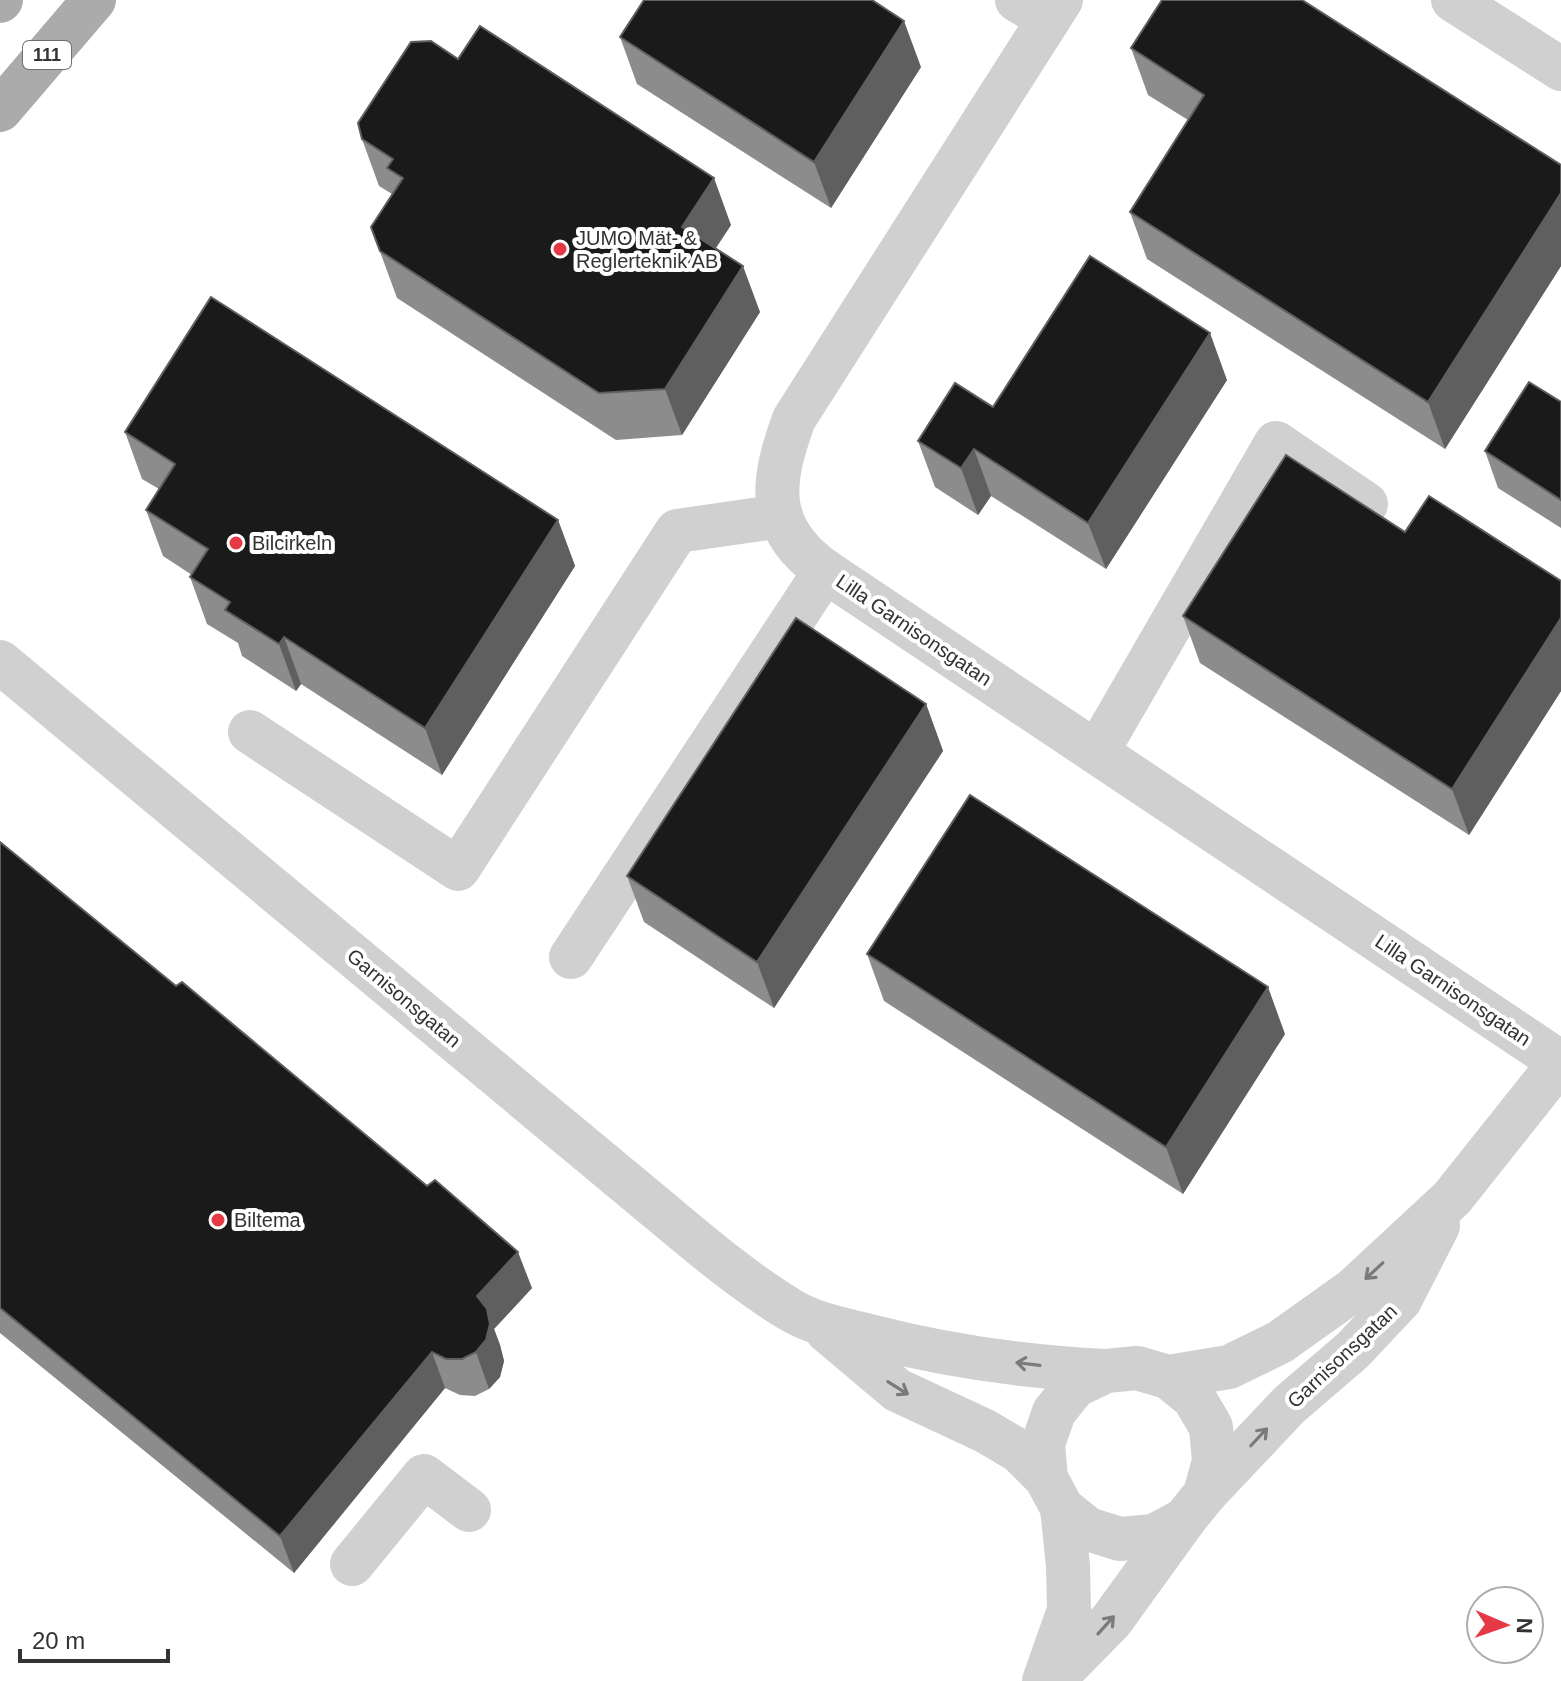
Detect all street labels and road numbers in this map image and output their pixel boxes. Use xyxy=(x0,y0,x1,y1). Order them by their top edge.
road number: 111 xyxy=(23,41,71,69)
street label: Lilla Garnisonsgatan xyxy=(832,570,996,690)
street label: Lilla Garnisonsgatan xyxy=(1371,930,1535,1050)
street label: Garnisonsgatan xyxy=(343,944,465,1052)
street label: Garnisonsgatan xyxy=(1283,1300,1401,1412)

